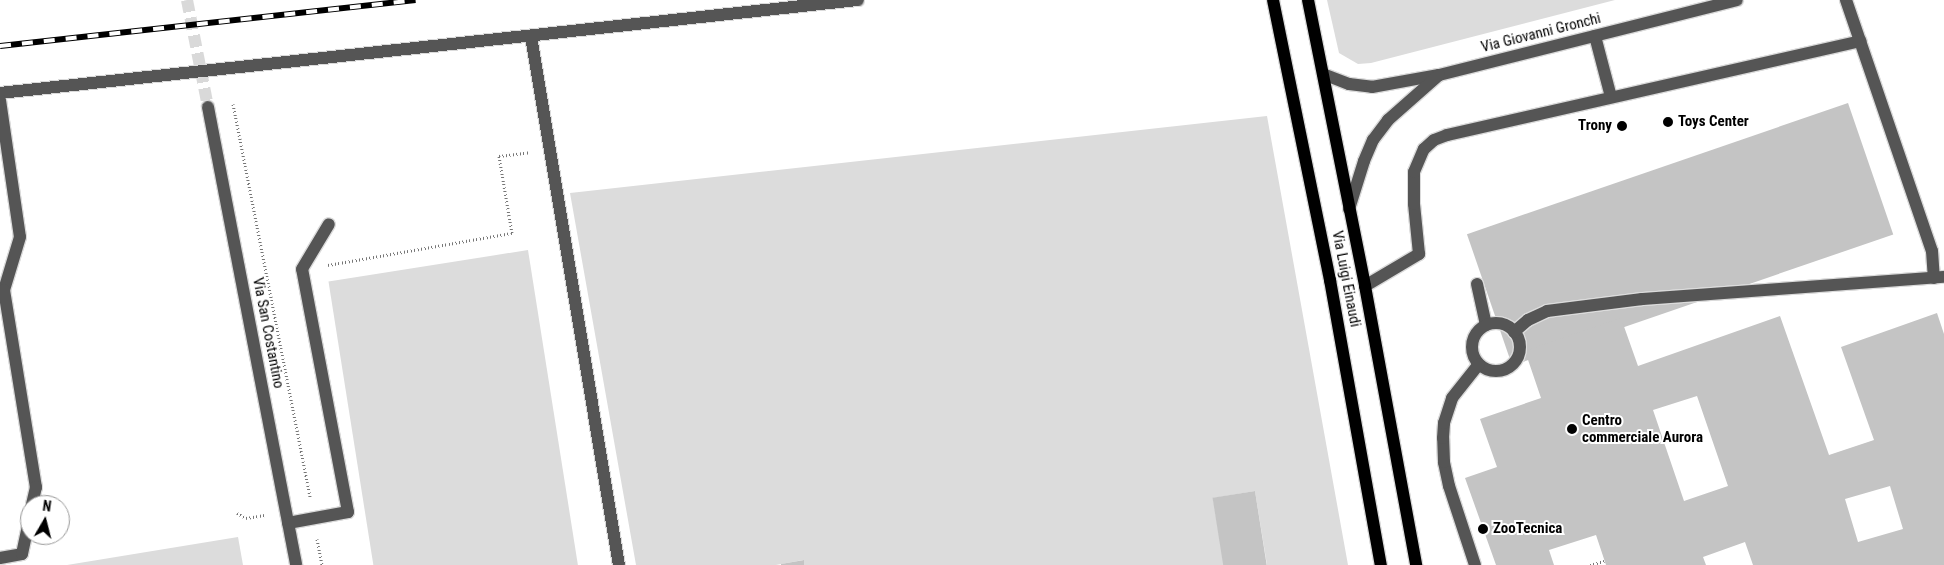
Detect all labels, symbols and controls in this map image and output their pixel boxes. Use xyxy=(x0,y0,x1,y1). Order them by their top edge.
street label: Via Giovanni Gronchi xyxy=(1479,9,1603,57)
place label: Toys Center xyxy=(1678,113,1749,131)
marker: Toys Center xyxy=(1662,116,1674,128)
place label: Trony xyxy=(1578,117,1612,135)
marker: Trony xyxy=(1616,120,1628,132)
street label: Via Luigi Einaudi xyxy=(1328,229,1364,329)
street label: Via San Costantino xyxy=(248,276,288,390)
place label: Centro commerciale Aurora xyxy=(1582,411,1703,446)
marker: Centro commerciale Aurora xyxy=(1566,423,1578,435)
north arrow xyxy=(20,495,70,545)
text: N xyxy=(42,498,52,515)
place label: ZooTecnica xyxy=(1493,520,1562,538)
marker: ZooTecnica xyxy=(1477,523,1489,535)

